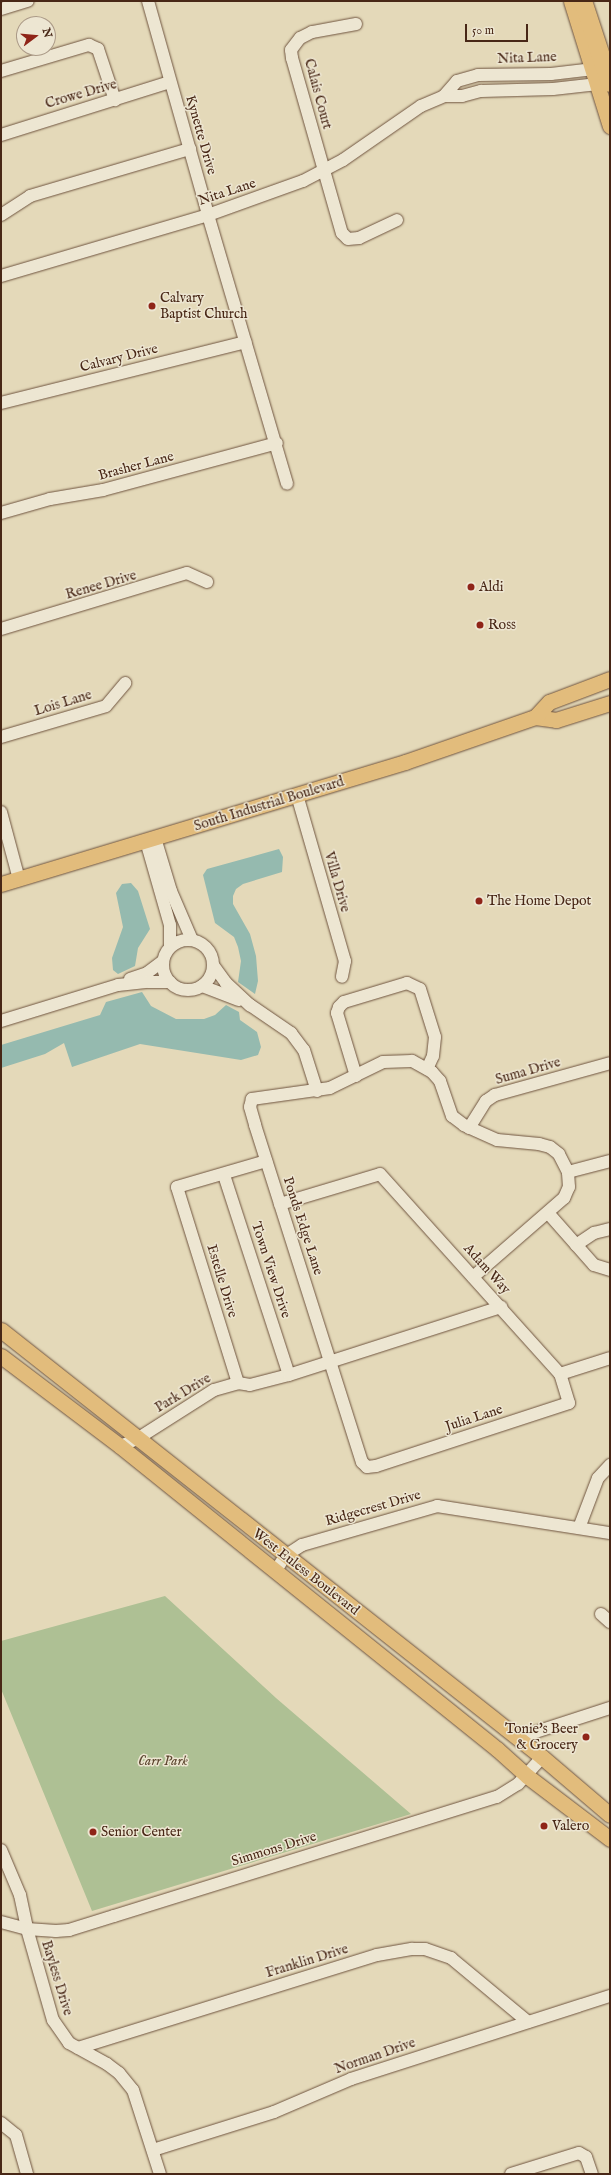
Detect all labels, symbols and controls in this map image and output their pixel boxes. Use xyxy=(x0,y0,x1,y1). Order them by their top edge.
north arrow xyxy=(16,16,56,56)
scale bar xyxy=(467,16,530,42)
text: 50 m xyxy=(472,23,494,38)
text: N xyxy=(39,26,55,39)
street label: Nita Lane xyxy=(497,49,557,67)
street label: Calais Court xyxy=(301,57,335,131)
street label: Crowe Drive xyxy=(43,76,119,112)
street label: Kynette Drive xyxy=(182,93,220,177)
street label: Nita Lane xyxy=(196,175,258,209)
place label: Calvary Baptist Church xyxy=(160,290,247,322)
marker: Calvary Baptist Church xyxy=(147,301,157,311)
street label: Calvary Drive xyxy=(78,340,160,376)
street label: Brasher Lane xyxy=(96,448,176,484)
street label: Renee Drive xyxy=(64,567,138,603)
place label: Aldi xyxy=(479,579,503,595)
marker: Aldi xyxy=(466,582,476,592)
place label: Ross xyxy=(488,617,516,633)
marker: Ross xyxy=(475,620,485,630)
street label: Lois Lane xyxy=(32,686,94,720)
street label: South Industrial Boulevard xyxy=(192,773,346,835)
street label: Villa Drive xyxy=(320,850,354,914)
place label: The Home Depot xyxy=(487,893,591,909)
marker: The Home Depot xyxy=(474,896,484,906)
street label: Suma Drive xyxy=(493,1054,563,1088)
street label: Ponds Edge Lane xyxy=(279,1175,327,1277)
street label: Town View Drive xyxy=(248,1220,294,1320)
street label: Adam Way xyxy=(460,1240,514,1298)
street label: Estelle Drive xyxy=(203,1242,241,1320)
street label: Park Drive xyxy=(152,1370,214,1416)
street label: Julia Lane xyxy=(443,1401,505,1435)
street label: Ridgecrest Drive xyxy=(323,1486,423,1530)
street label: West Euless Boulevard xyxy=(249,1525,363,1619)
place label: Tonie's Beer & Grocery xyxy=(505,1721,578,1754)
marker: Tonie's Beer & Grocery xyxy=(581,1732,591,1742)
park label: Carr Park xyxy=(138,1753,188,1769)
place label: Valero xyxy=(552,1818,589,1834)
marker: Valero xyxy=(539,1821,549,1831)
place label: Senior Center xyxy=(101,1824,182,1840)
marker: Senior Center xyxy=(88,1827,98,1837)
street label: Simmons Drive xyxy=(229,1828,319,1870)
street label: Bayless Drive xyxy=(38,1938,76,2018)
street label: Franklin Drive xyxy=(264,1940,350,1982)
street label: Norman Drive xyxy=(332,2034,418,2078)

